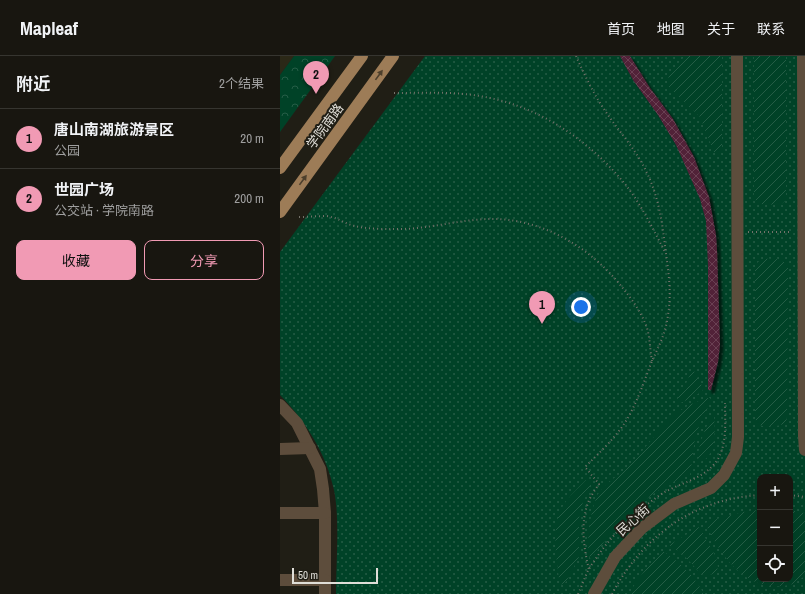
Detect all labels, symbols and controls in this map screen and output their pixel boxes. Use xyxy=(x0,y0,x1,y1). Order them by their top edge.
text: Mapleaf xyxy=(20,15,78,41)
text: 首页 xyxy=(607,20,635,38)
text: 地图 xyxy=(657,20,685,38)
text: 关于 xyxy=(707,20,735,38)
text: 联系 xyxy=(757,20,785,38)
pin: 2 xyxy=(303,61,329,94)
one-way arrow xyxy=(375,70,383,80)
text: 附近 xyxy=(16,72,50,95)
text: 2个结果 xyxy=(219,75,264,92)
street label: 学院南路 xyxy=(303,100,347,152)
text: 唐山南湖旅游景区 xyxy=(54,119,174,140)
text: 1 xyxy=(26,130,32,147)
text: 20 m xyxy=(240,130,264,147)
text: 公园 xyxy=(54,142,80,159)
one-way arrow xyxy=(299,175,307,186)
text: 世园广场 xyxy=(54,179,114,200)
text: 2 xyxy=(26,190,32,207)
text: 200 m xyxy=(234,190,264,207)
text: 公交站 · 学院南路 xyxy=(54,202,154,219)
button: 收藏 xyxy=(16,240,136,280)
button: 分享 xyxy=(144,240,264,280)
pin: 1 xyxy=(529,291,555,324)
your location xyxy=(571,297,591,317)
map controls xyxy=(757,474,793,582)
button: + xyxy=(757,474,793,510)
street label: 民心街 xyxy=(613,501,653,539)
button: − xyxy=(757,510,793,546)
button: locate xyxy=(757,546,793,582)
scale bar xyxy=(292,566,378,585)
text: 50 m xyxy=(298,568,318,582)

